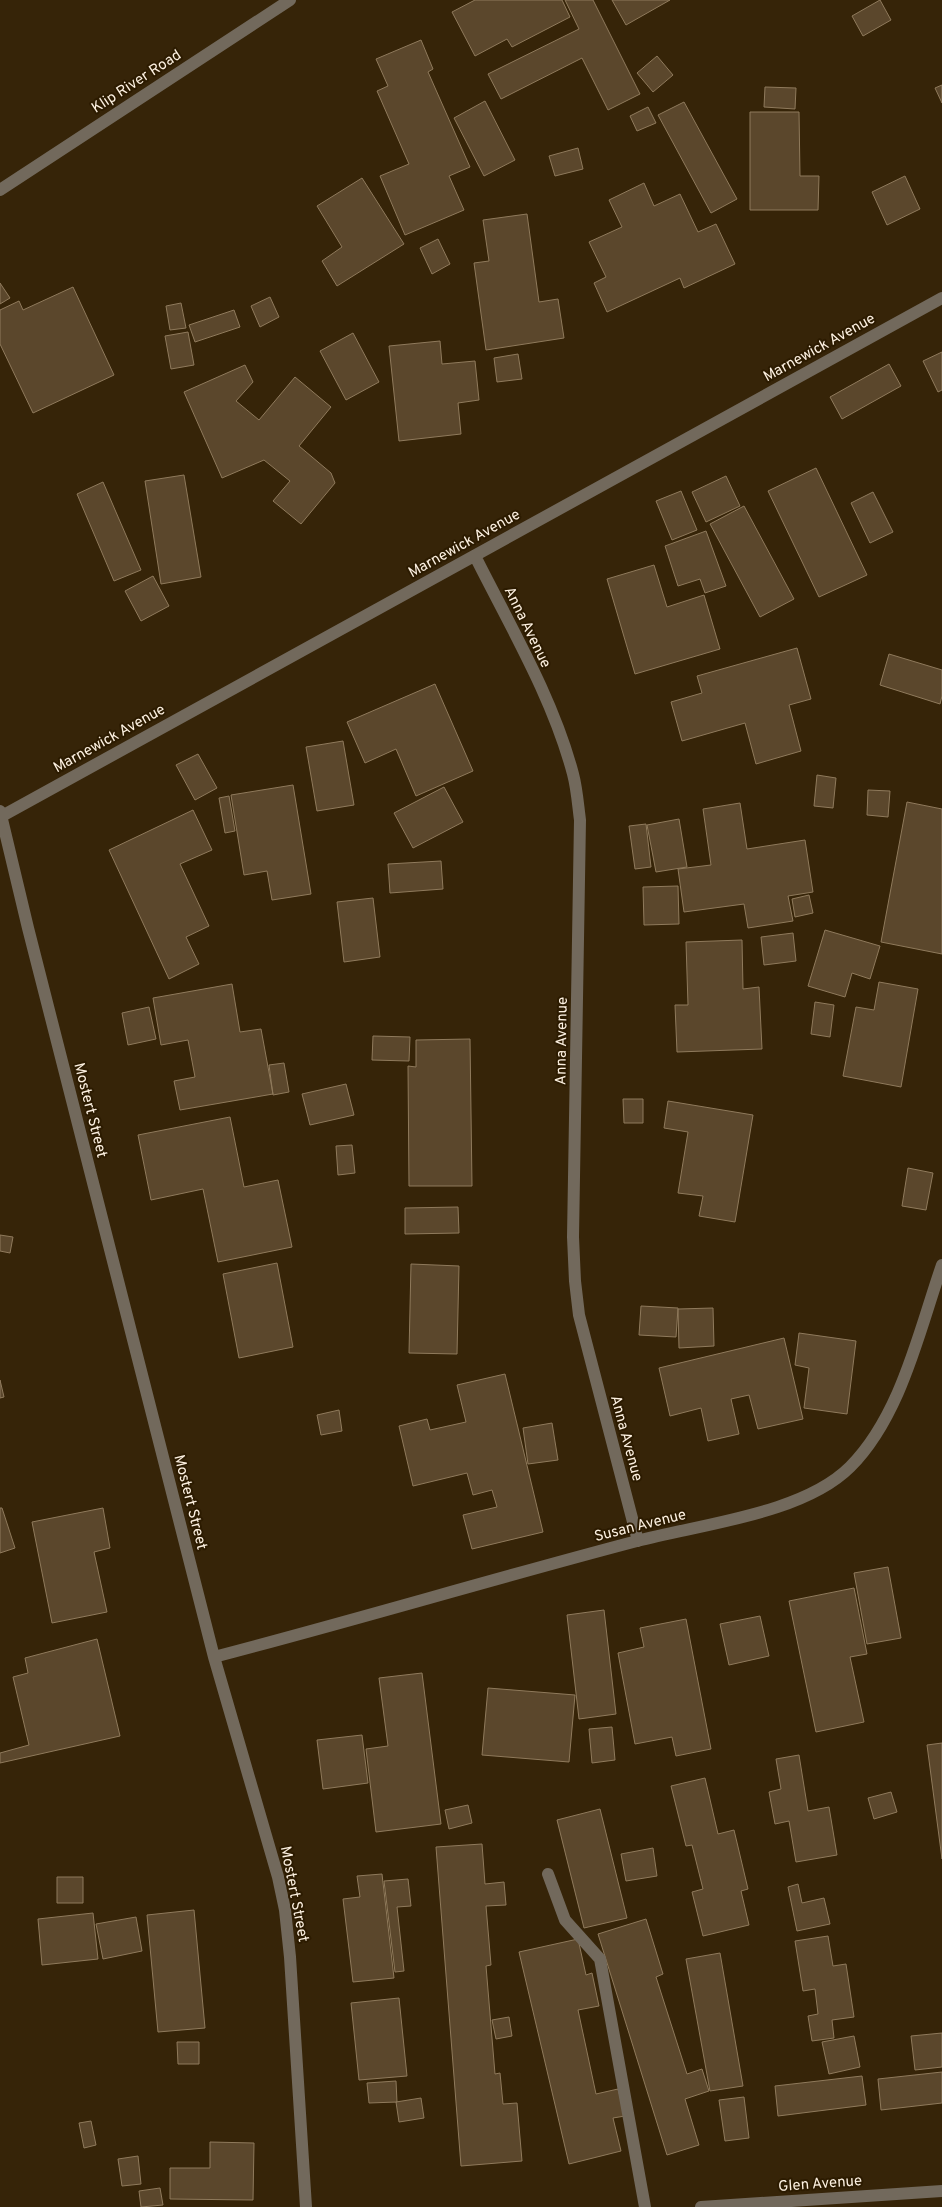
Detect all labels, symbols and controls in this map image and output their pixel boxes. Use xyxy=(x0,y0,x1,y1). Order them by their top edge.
street label: Klip River Road xyxy=(88,46,185,118)
street label: Marnewick Avenue xyxy=(760,310,879,387)
street label: Marnewick Avenue xyxy=(405,506,524,583)
street label: Anna Avenue xyxy=(499,584,555,672)
street label: Marnewick Avenue xyxy=(50,701,169,778)
street label: Anna Avenue xyxy=(552,997,573,1085)
street label: Mostert Street xyxy=(69,1061,111,1160)
street label: Anna Avenue xyxy=(605,1393,646,1483)
street label: Mostert Street xyxy=(169,1453,211,1552)
street label: Susan Avenue xyxy=(592,1506,688,1547)
street label: Mostert Street xyxy=(275,1845,312,1944)
street label: Glen Avenue xyxy=(778,2172,863,2197)

